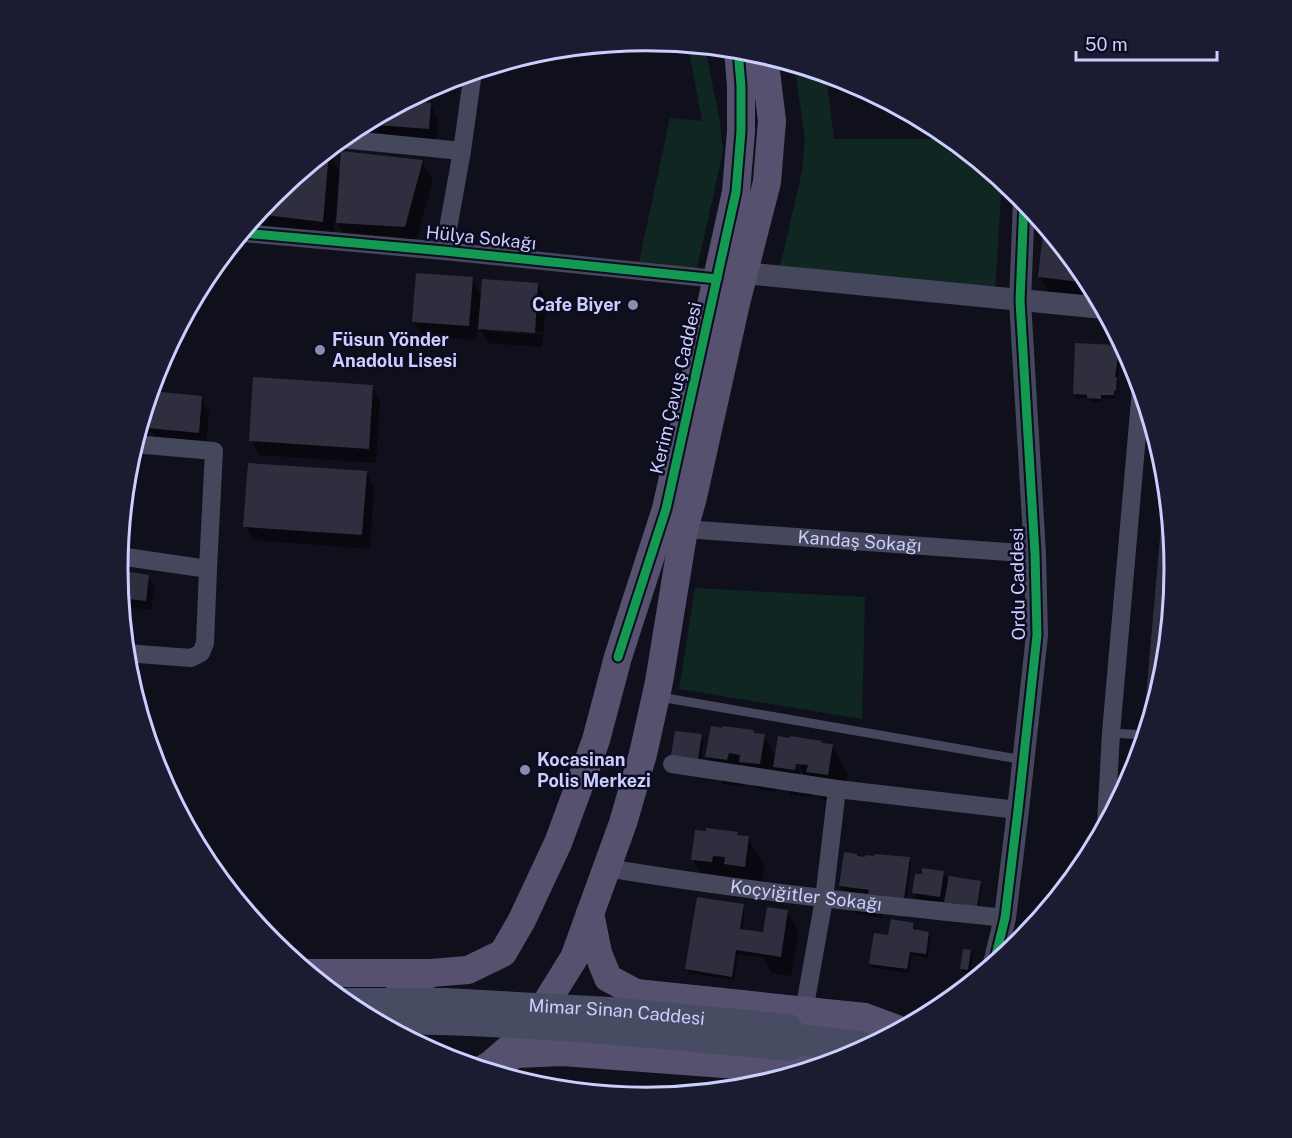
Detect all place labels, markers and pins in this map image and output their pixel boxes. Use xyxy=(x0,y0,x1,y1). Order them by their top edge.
place label: Cafe Biyer xyxy=(532,294,622,315)
marker: Cafe Biyer xyxy=(626,298,640,312)
place label: Füsun Yönder Anadolu Lisesi xyxy=(332,329,457,371)
marker: Füsun Yönder Anadolu Lisesi xyxy=(313,343,327,357)
place label: Kocasinan Polis Merkezi xyxy=(537,749,651,791)
marker: Kocasinan Polis Merkezi xyxy=(518,763,532,777)

